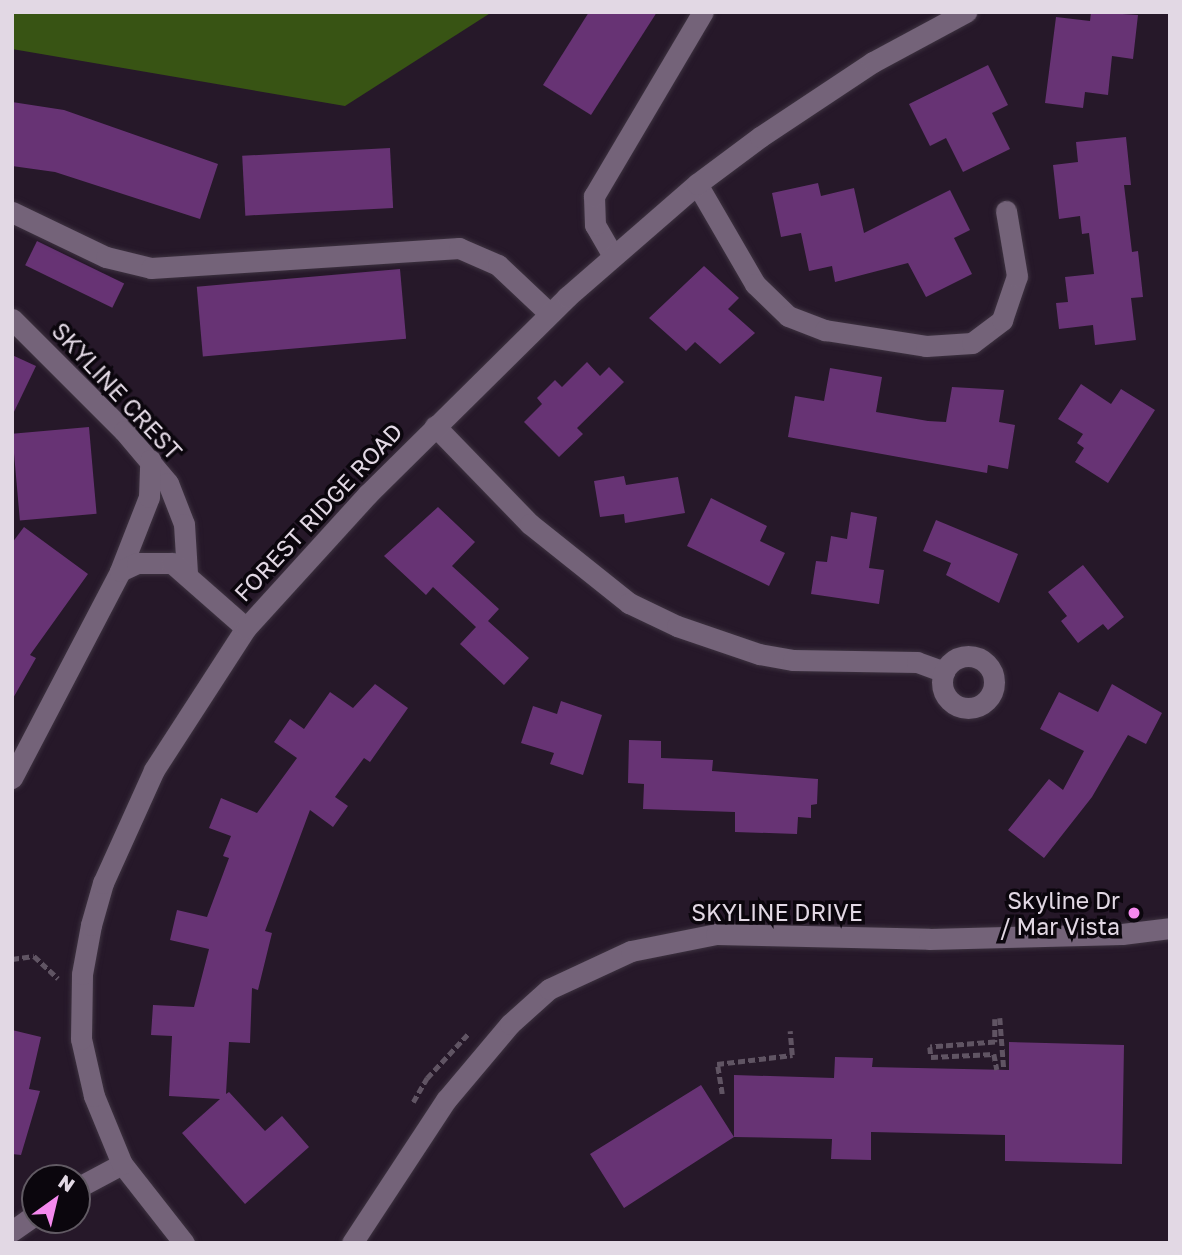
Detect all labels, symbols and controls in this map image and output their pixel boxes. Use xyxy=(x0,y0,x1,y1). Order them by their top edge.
street label: SKYLINE CREST xyxy=(46,317,188,465)
street label: FOREST RIDGE ROAD xyxy=(228,417,408,607)
place label: Skyline Dr / Mar Vista xyxy=(1000,886,1120,940)
street label: SKYLINE DRIVE xyxy=(691,898,863,926)
marker: Skyline Dr / Mar Vista xyxy=(1126,905,1142,921)
north arrow xyxy=(21,1164,91,1234)
text: N xyxy=(54,1169,79,1196)

